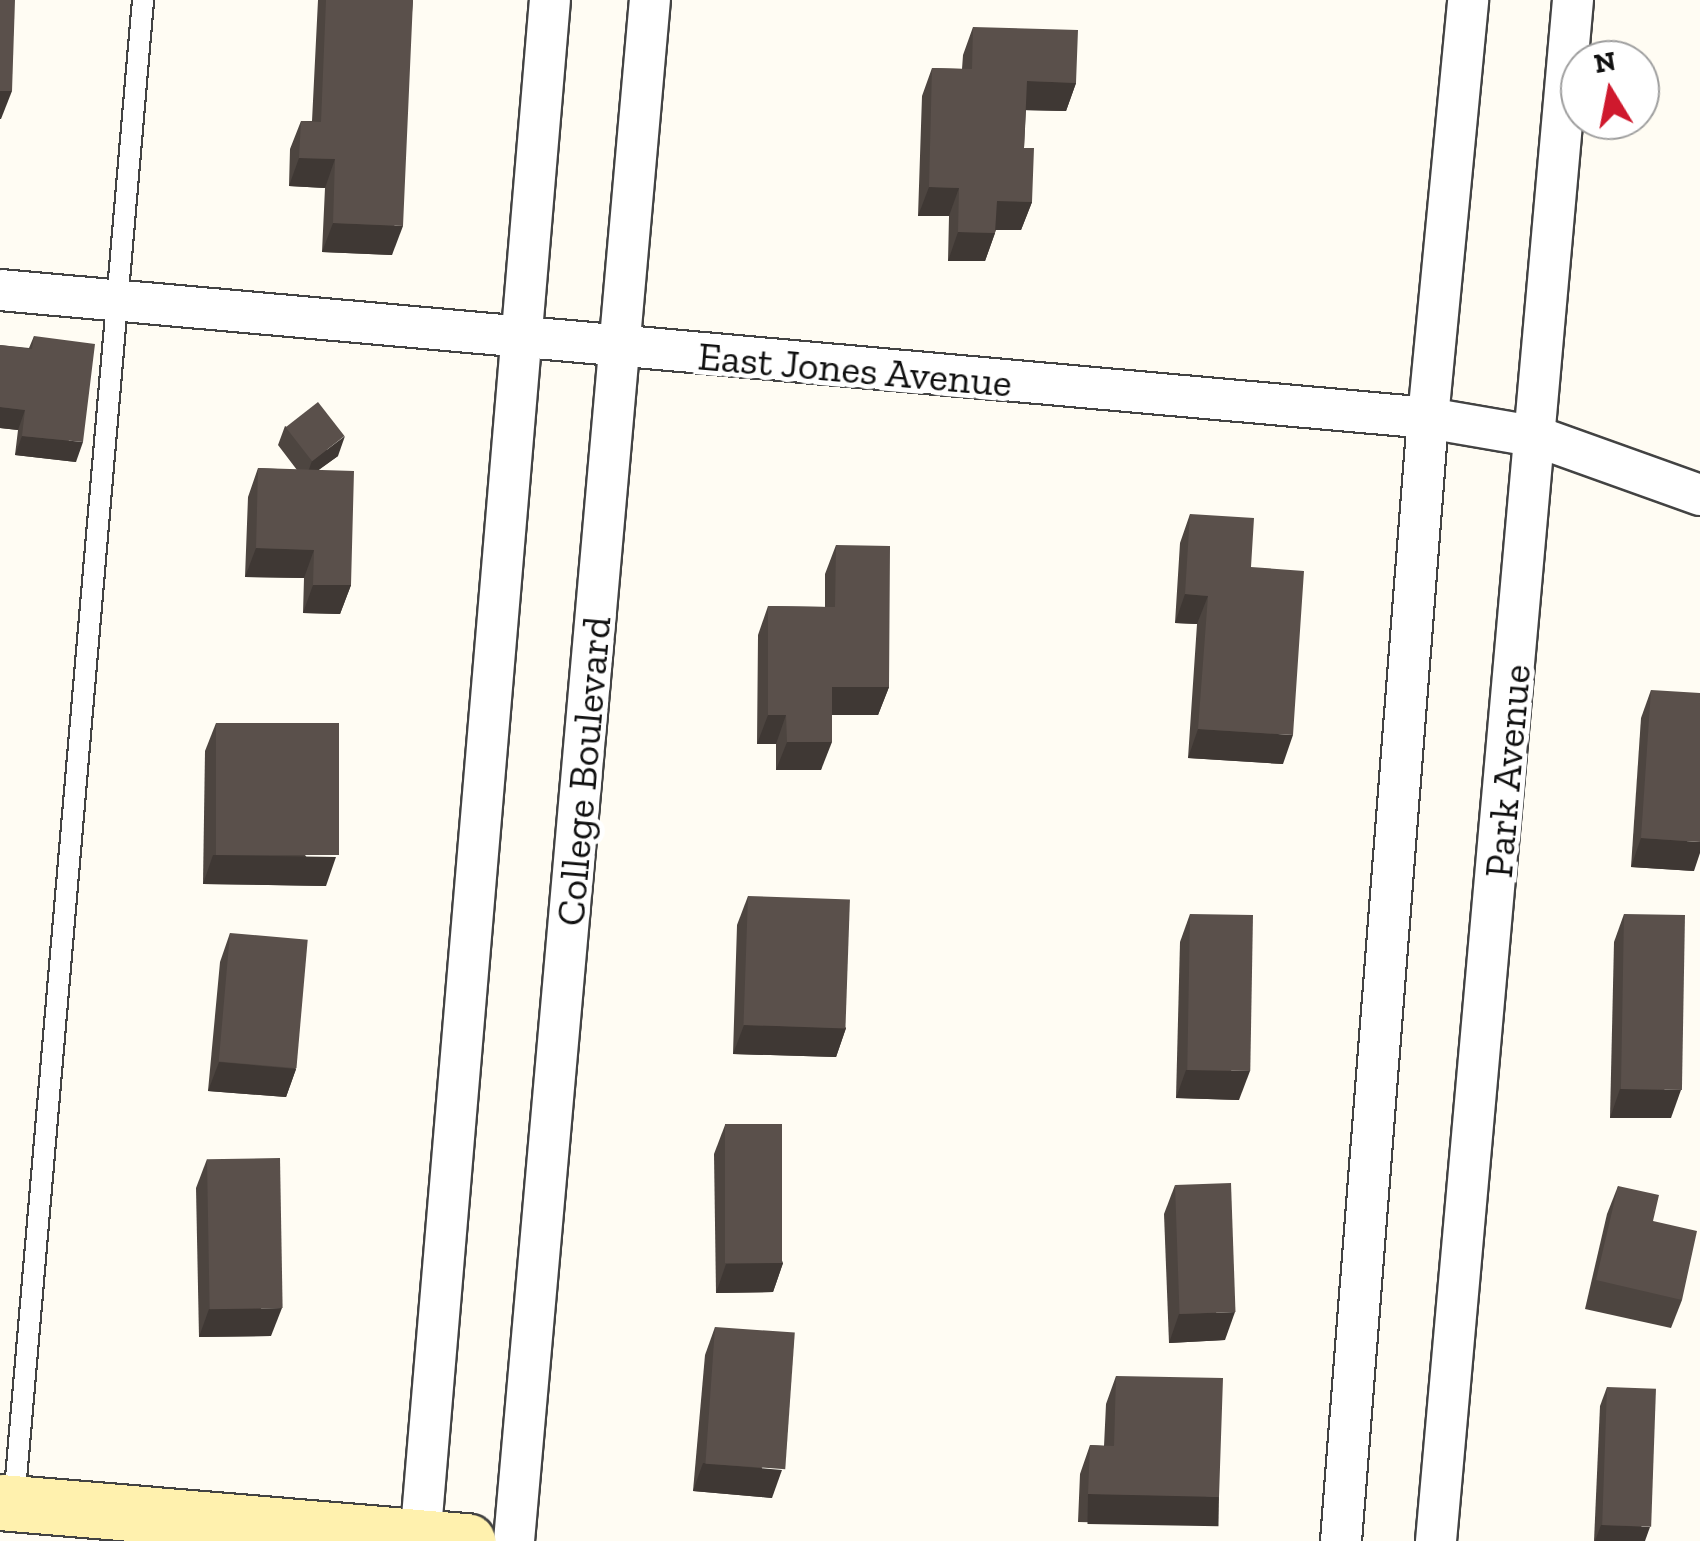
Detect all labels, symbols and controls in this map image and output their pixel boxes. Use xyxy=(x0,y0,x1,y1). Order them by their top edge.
north arrow xyxy=(1560,40,1660,140)
text: N xyxy=(1592,44,1618,80)
street label: East Jones Avenue xyxy=(695,331,1015,407)
street label: College Boulevard xyxy=(546,614,620,928)
street label: Park Avenue xyxy=(1474,662,1540,880)

